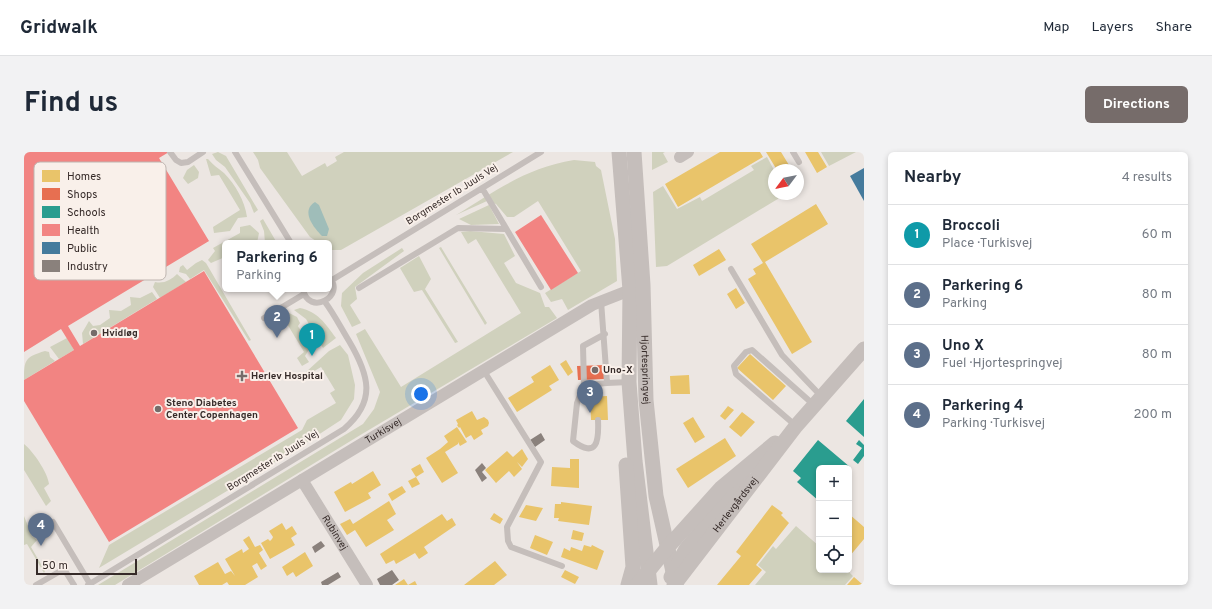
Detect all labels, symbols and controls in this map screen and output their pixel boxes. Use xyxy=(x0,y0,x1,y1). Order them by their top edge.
text: Gridwalk xyxy=(20,16,98,40)
text: Map xyxy=(1043,19,1069,36)
text: Layers xyxy=(1091,19,1133,36)
text: Share xyxy=(1155,19,1192,36)
text: Find us xyxy=(24,86,118,122)
button: Directions xyxy=(1085,86,1188,123)
street label: Borgmester Ib Juuls Vej xyxy=(404,161,500,229)
legend xyxy=(34,162,166,280)
north arrow xyxy=(768,164,804,200)
text: Nearby xyxy=(904,167,961,189)
text: Homes xyxy=(67,170,101,184)
text: 4 results xyxy=(1122,170,1172,186)
text: Shops xyxy=(67,188,97,202)
text: Schools xyxy=(67,206,106,220)
text: Broccoli xyxy=(942,217,1000,236)
text: Health xyxy=(67,224,99,238)
text: 1 xyxy=(914,227,920,243)
text: 60 m xyxy=(1142,227,1172,243)
text: Place · Turkisvej xyxy=(942,236,1032,252)
popup xyxy=(222,240,332,292)
text: Public xyxy=(67,242,97,256)
text: Parkering 6 xyxy=(236,249,318,268)
text: Industry xyxy=(67,260,108,274)
text: Parking xyxy=(236,268,281,284)
text: Parkering 6 xyxy=(942,277,1023,296)
text: 2 xyxy=(913,287,921,303)
text: 80 m xyxy=(1142,287,1172,303)
text: Parking xyxy=(942,296,987,312)
pin: 2 xyxy=(264,305,290,338)
pin: 1 xyxy=(299,323,325,356)
place label: Hvidløg xyxy=(102,327,138,340)
marker: Hvidløg xyxy=(89,328,99,338)
street label: Hjortespringvej xyxy=(638,335,653,405)
text: Uno X xyxy=(942,337,984,356)
text: 3 xyxy=(913,347,921,363)
text: 80 m xyxy=(1142,347,1172,363)
text: Fuel · Hjortespringvej xyxy=(942,356,1063,372)
place label: Uno-X xyxy=(603,364,633,377)
marker: Uno-X xyxy=(590,365,600,375)
marker: Herlev Hospital xyxy=(236,370,248,382)
place label: Herlev Hospital xyxy=(251,370,323,383)
pin: 3 xyxy=(577,380,603,413)
your location xyxy=(411,384,431,404)
place label: Steno Diabetes Center Copenhagen xyxy=(166,397,258,422)
text: Parkering 4 xyxy=(942,397,1024,416)
marker: Steno Diabetes Center Copenhagen xyxy=(153,404,163,414)
text: 4 xyxy=(913,407,921,423)
text: 200 m xyxy=(1133,407,1172,423)
street label: Turkisvej xyxy=(363,415,404,447)
text: Parking · Turkisvej xyxy=(942,416,1045,432)
street label: Borgmester Ib Juuls Vej xyxy=(225,427,321,495)
map controls xyxy=(816,465,852,573)
button: + xyxy=(816,465,852,501)
street label: Herlevgårdsvej xyxy=(710,474,761,535)
button: − xyxy=(816,501,852,537)
pin: 4 xyxy=(28,513,54,546)
street label: Rubinvej xyxy=(319,513,350,553)
button: locate xyxy=(816,537,852,573)
scale bar xyxy=(36,557,137,576)
text: 50 m xyxy=(42,559,68,573)

